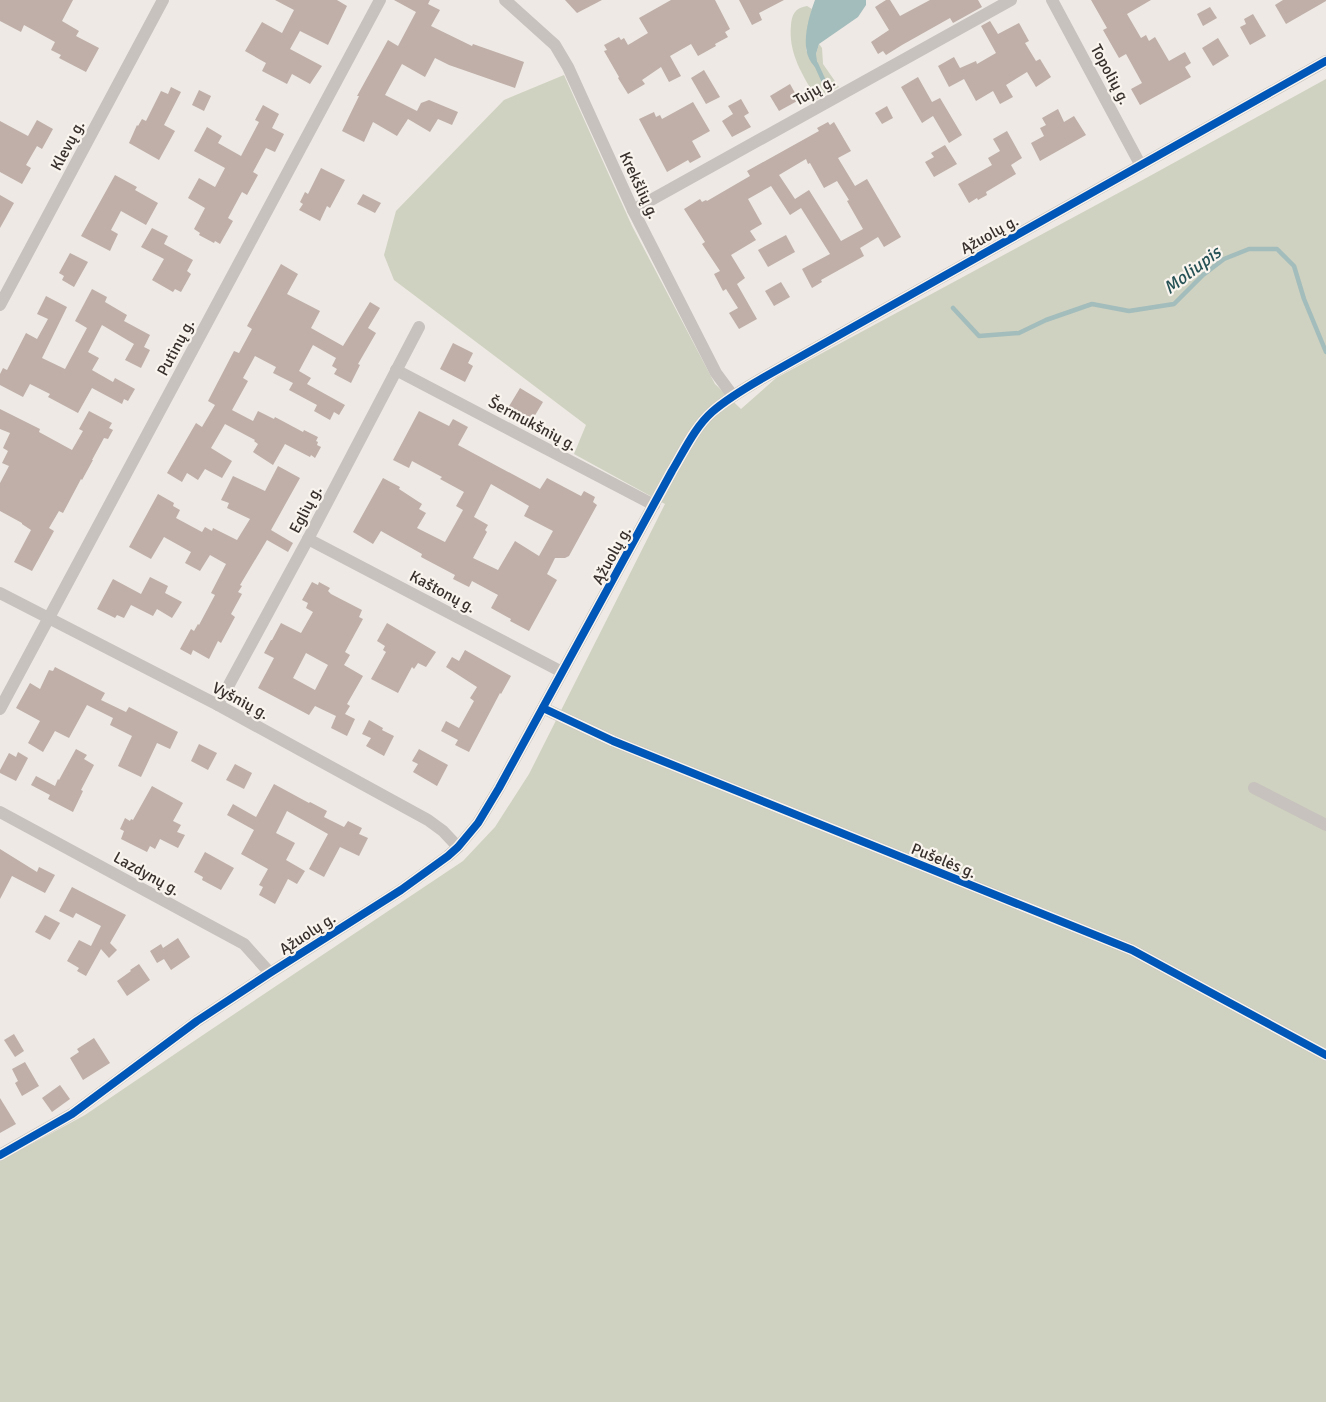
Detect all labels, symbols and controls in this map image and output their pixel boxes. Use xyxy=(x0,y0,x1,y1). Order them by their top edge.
street label: Topolių g. xyxy=(1086,41,1134,108)
street label: Tujų g. xyxy=(790,71,839,110)
street label: Klevų g. xyxy=(46,117,89,174)
street label: Krekšlių g. xyxy=(615,149,663,222)
street label: Ąžuolų g. xyxy=(957,211,1022,259)
water label: Moliupis xyxy=(1159,240,1227,299)
street label: Putinų g. xyxy=(153,316,199,379)
street label: Šermukšnių g. xyxy=(485,392,580,456)
street label: Eglių g. xyxy=(285,482,327,537)
street label: Ąžuolų g. xyxy=(588,523,636,588)
street label: Kaštonų g. xyxy=(406,566,479,618)
street label: Vyšnių g. xyxy=(209,678,272,724)
street label: Pušelės g. xyxy=(908,839,979,883)
street label: Lazdynų g. xyxy=(110,847,183,900)
street label: Ąžuolų g. xyxy=(276,908,340,959)

